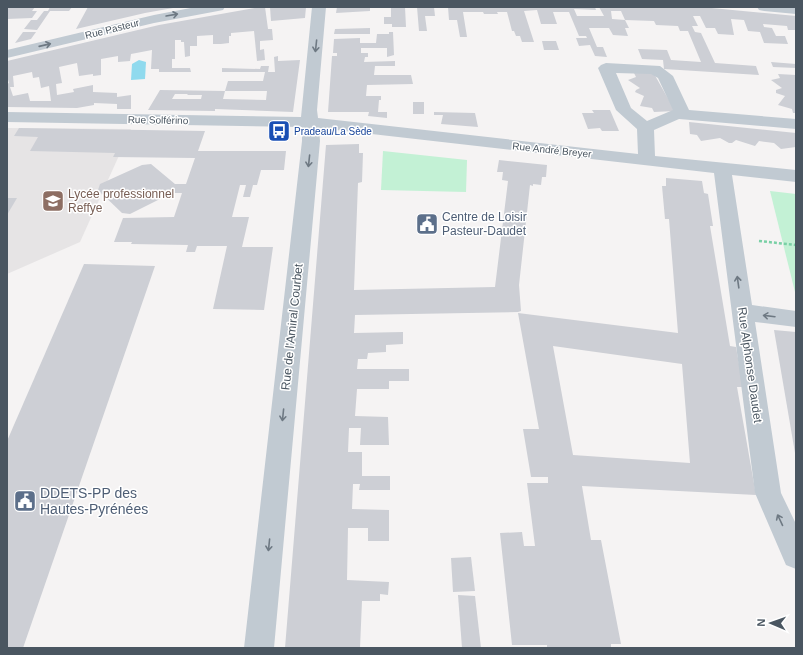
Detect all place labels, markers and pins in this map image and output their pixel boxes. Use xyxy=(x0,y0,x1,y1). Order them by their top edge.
bus stop icon: Pradeau/La Sède xyxy=(266,118,292,144)
place label: Pradeau/La Sède xyxy=(294,126,372,137)
place label: Lycée professionnel Reffye xyxy=(68,187,174,215)
school or university icon: Lycée professionnel Reffye xyxy=(40,188,66,214)
place label: Centre de Loisir Pasteur-Daudet xyxy=(442,210,527,238)
public building icon: Centre de Loisir Pasteur-Daudet xyxy=(414,211,440,237)
place label: DDETS-PP des Hautes-Pyrénées xyxy=(40,485,148,517)
public building icon: DDETS-PP des Hautes-Pyrénées xyxy=(12,488,38,514)

